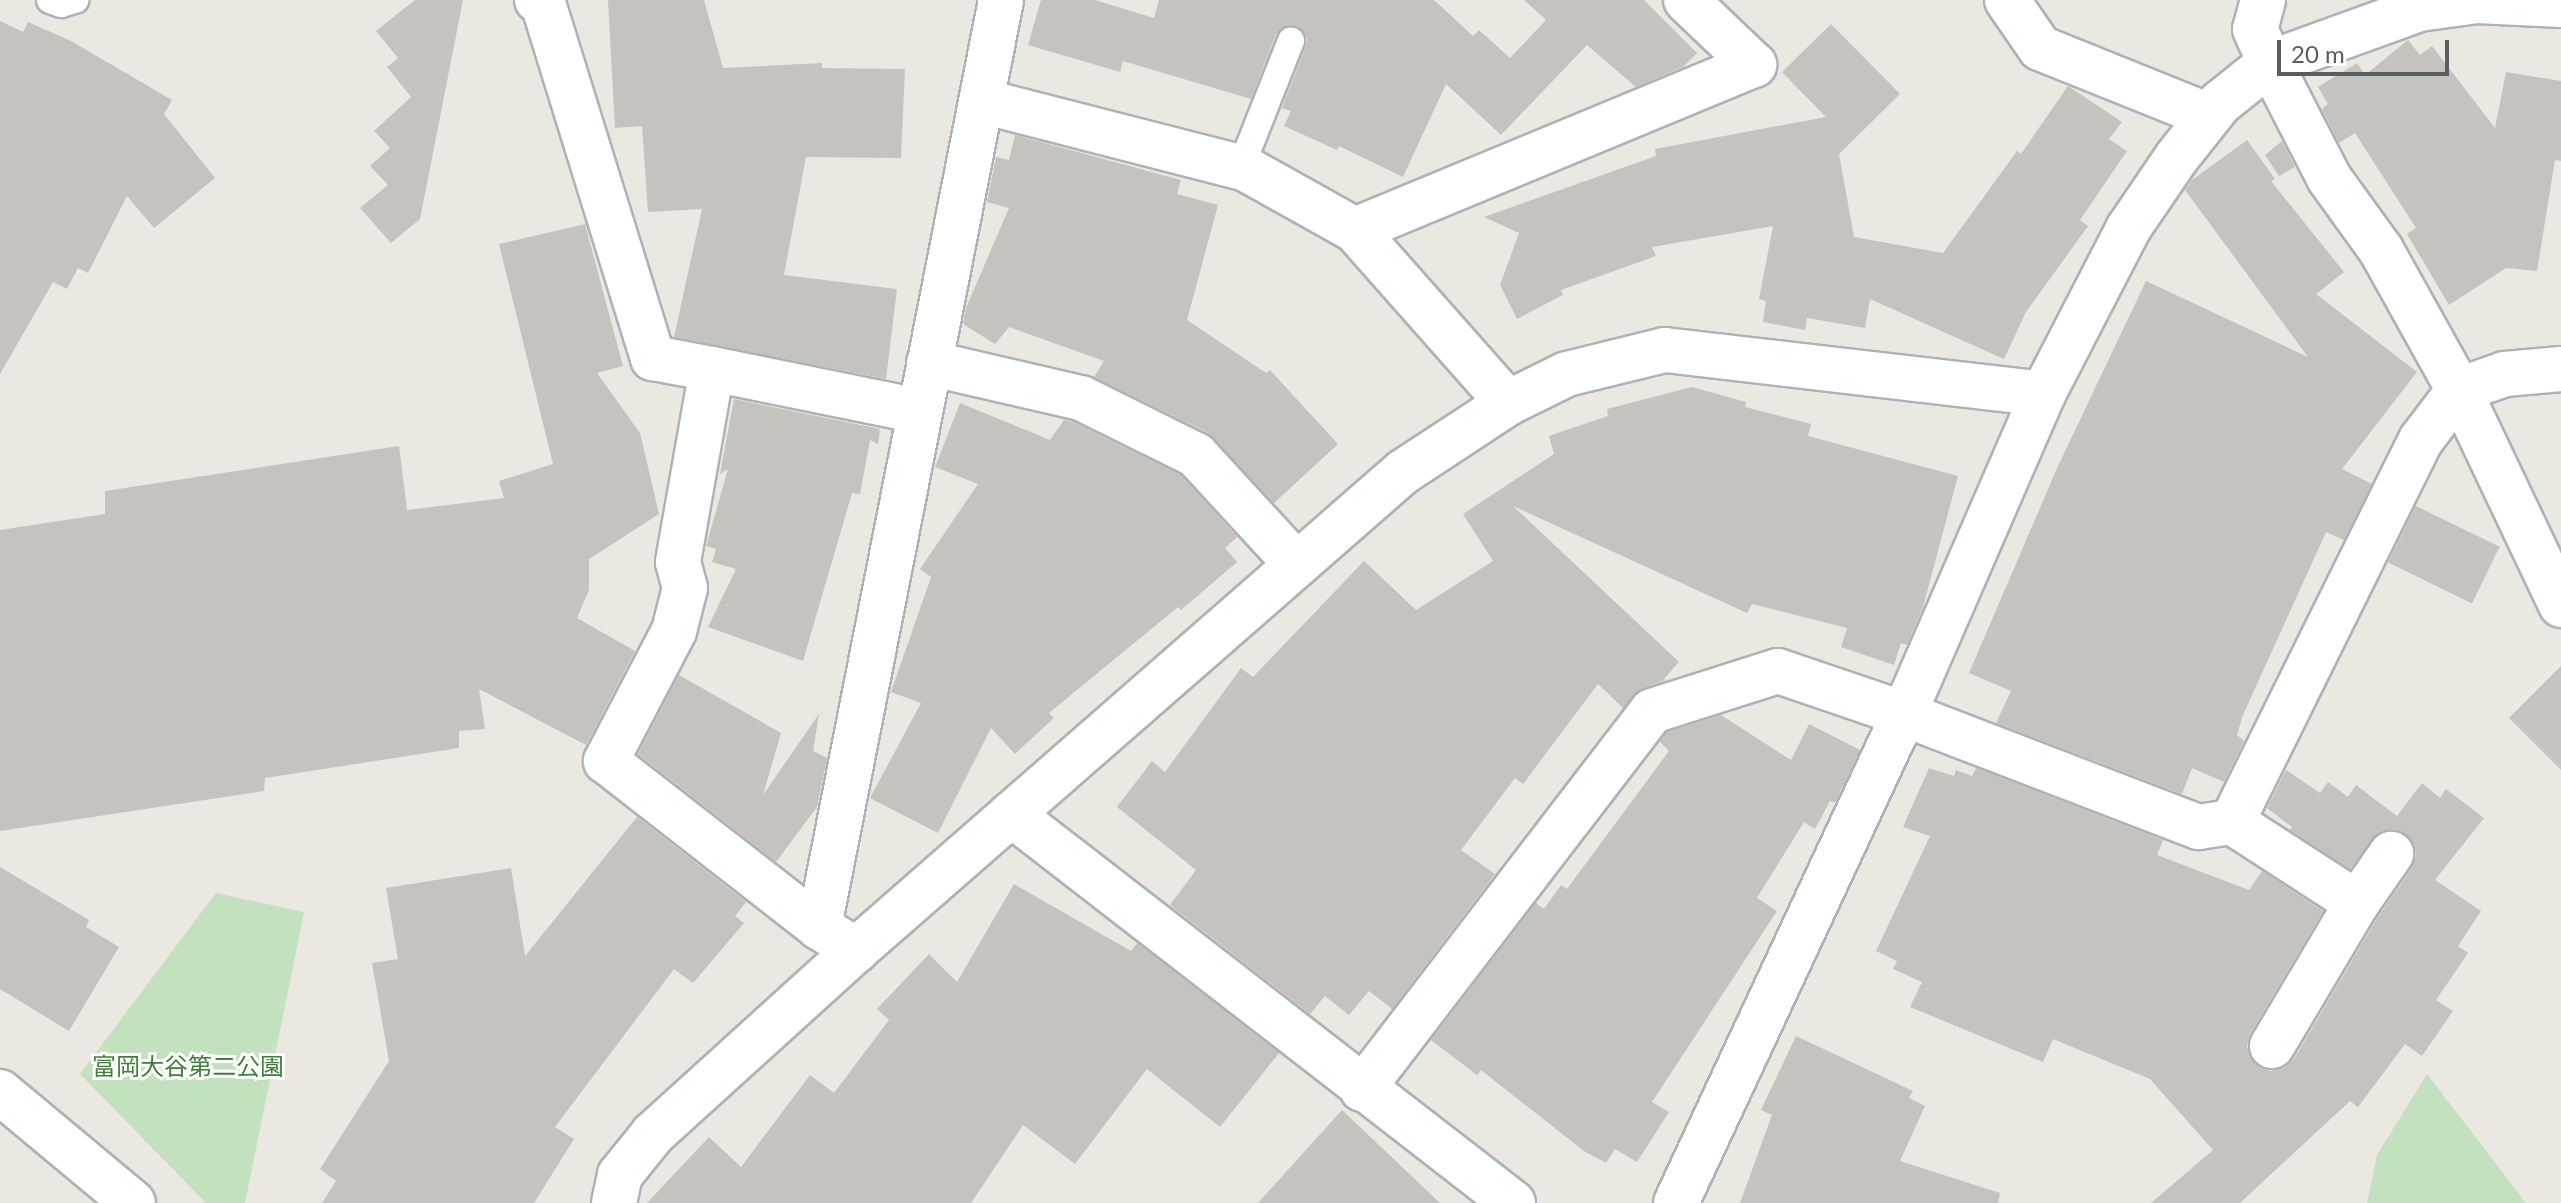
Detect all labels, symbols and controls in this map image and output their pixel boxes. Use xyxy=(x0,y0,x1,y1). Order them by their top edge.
scale bar xyxy=(2281,24,2453,74)
text: 20 m xyxy=(2291,39,2345,68)
park label: 富岡大谷第二公園 xyxy=(92,1052,284,1080)

